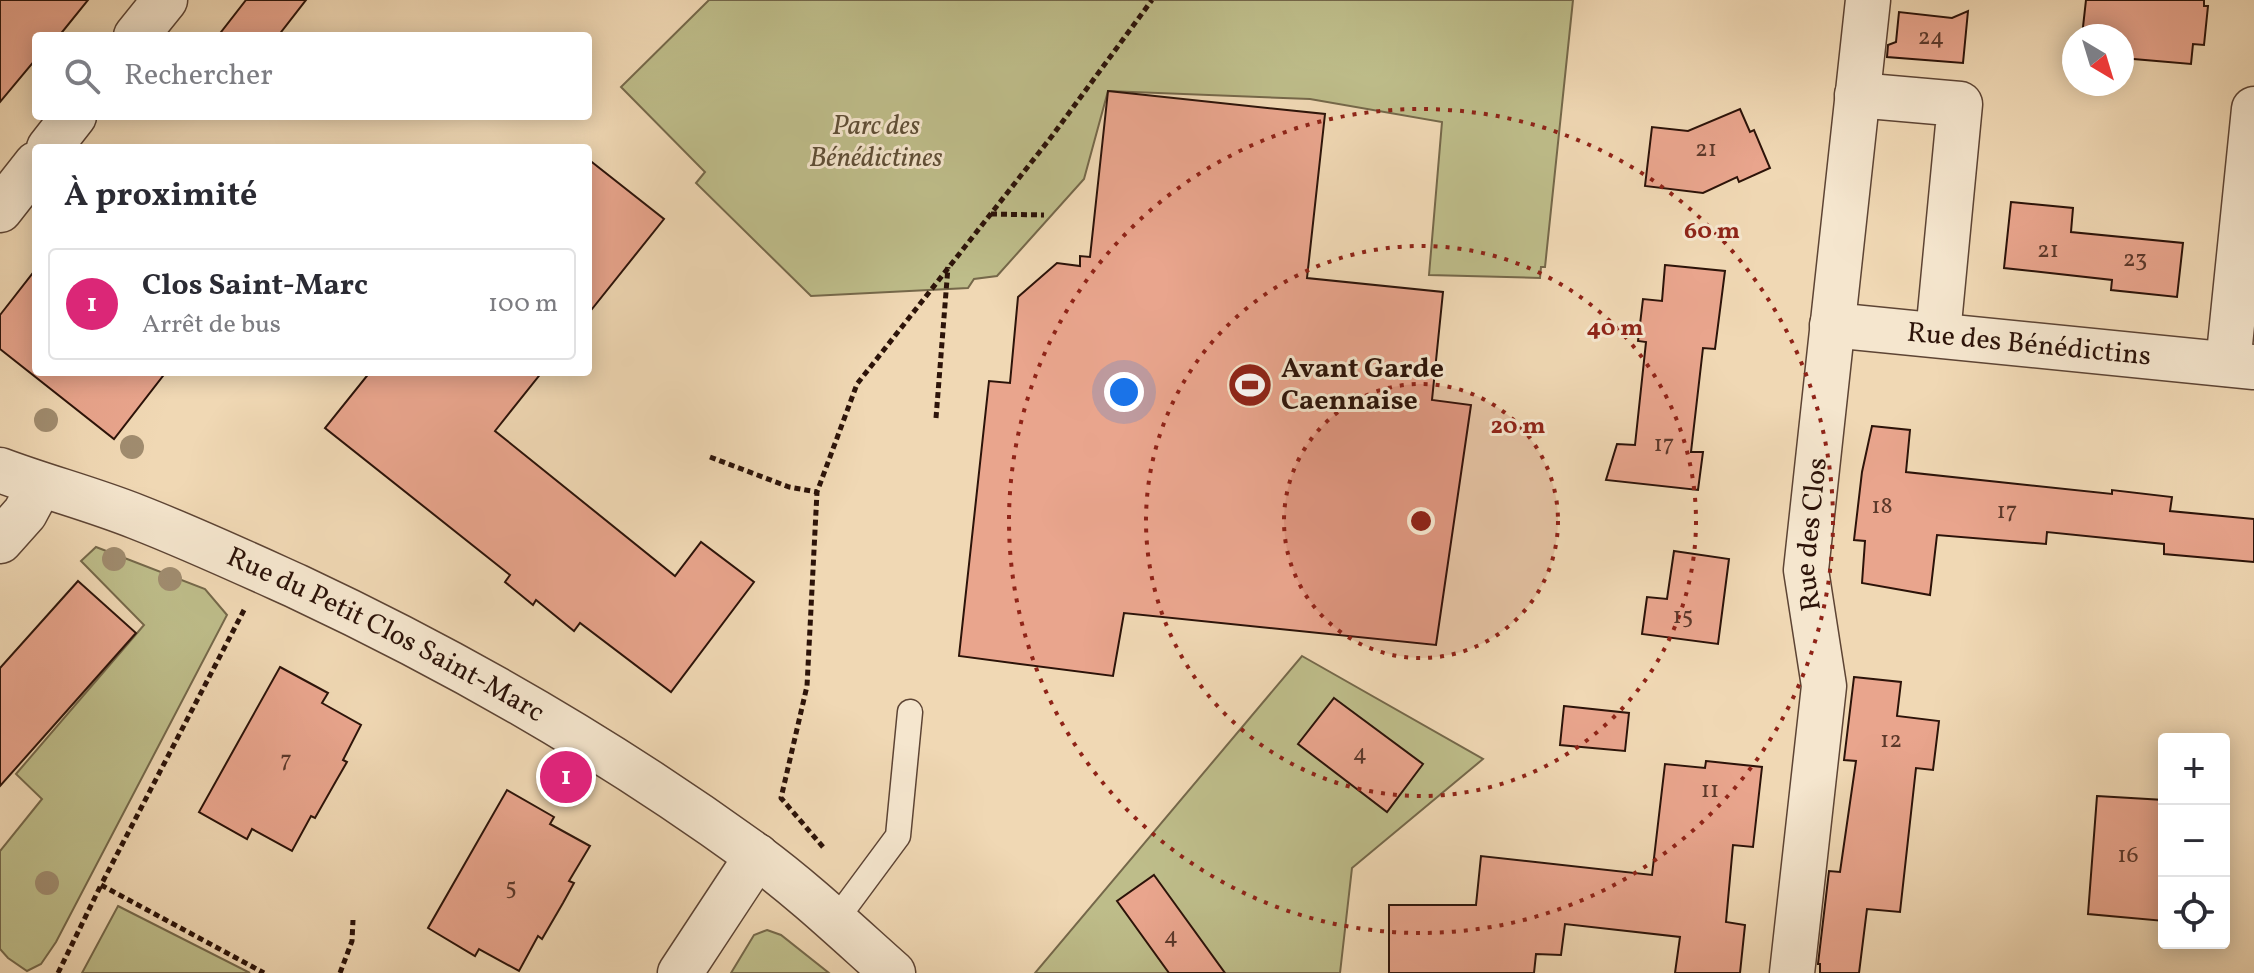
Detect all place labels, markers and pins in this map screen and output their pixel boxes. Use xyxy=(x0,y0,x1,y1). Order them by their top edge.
place label: Avant Garde Caennaise xyxy=(1281,350,1444,421)
sports icon: Avant Garde Caennaise xyxy=(1226,361,1274,409)
centre of rings xyxy=(1407,507,1435,535)
pin: 1 xyxy=(540,747,592,807)

